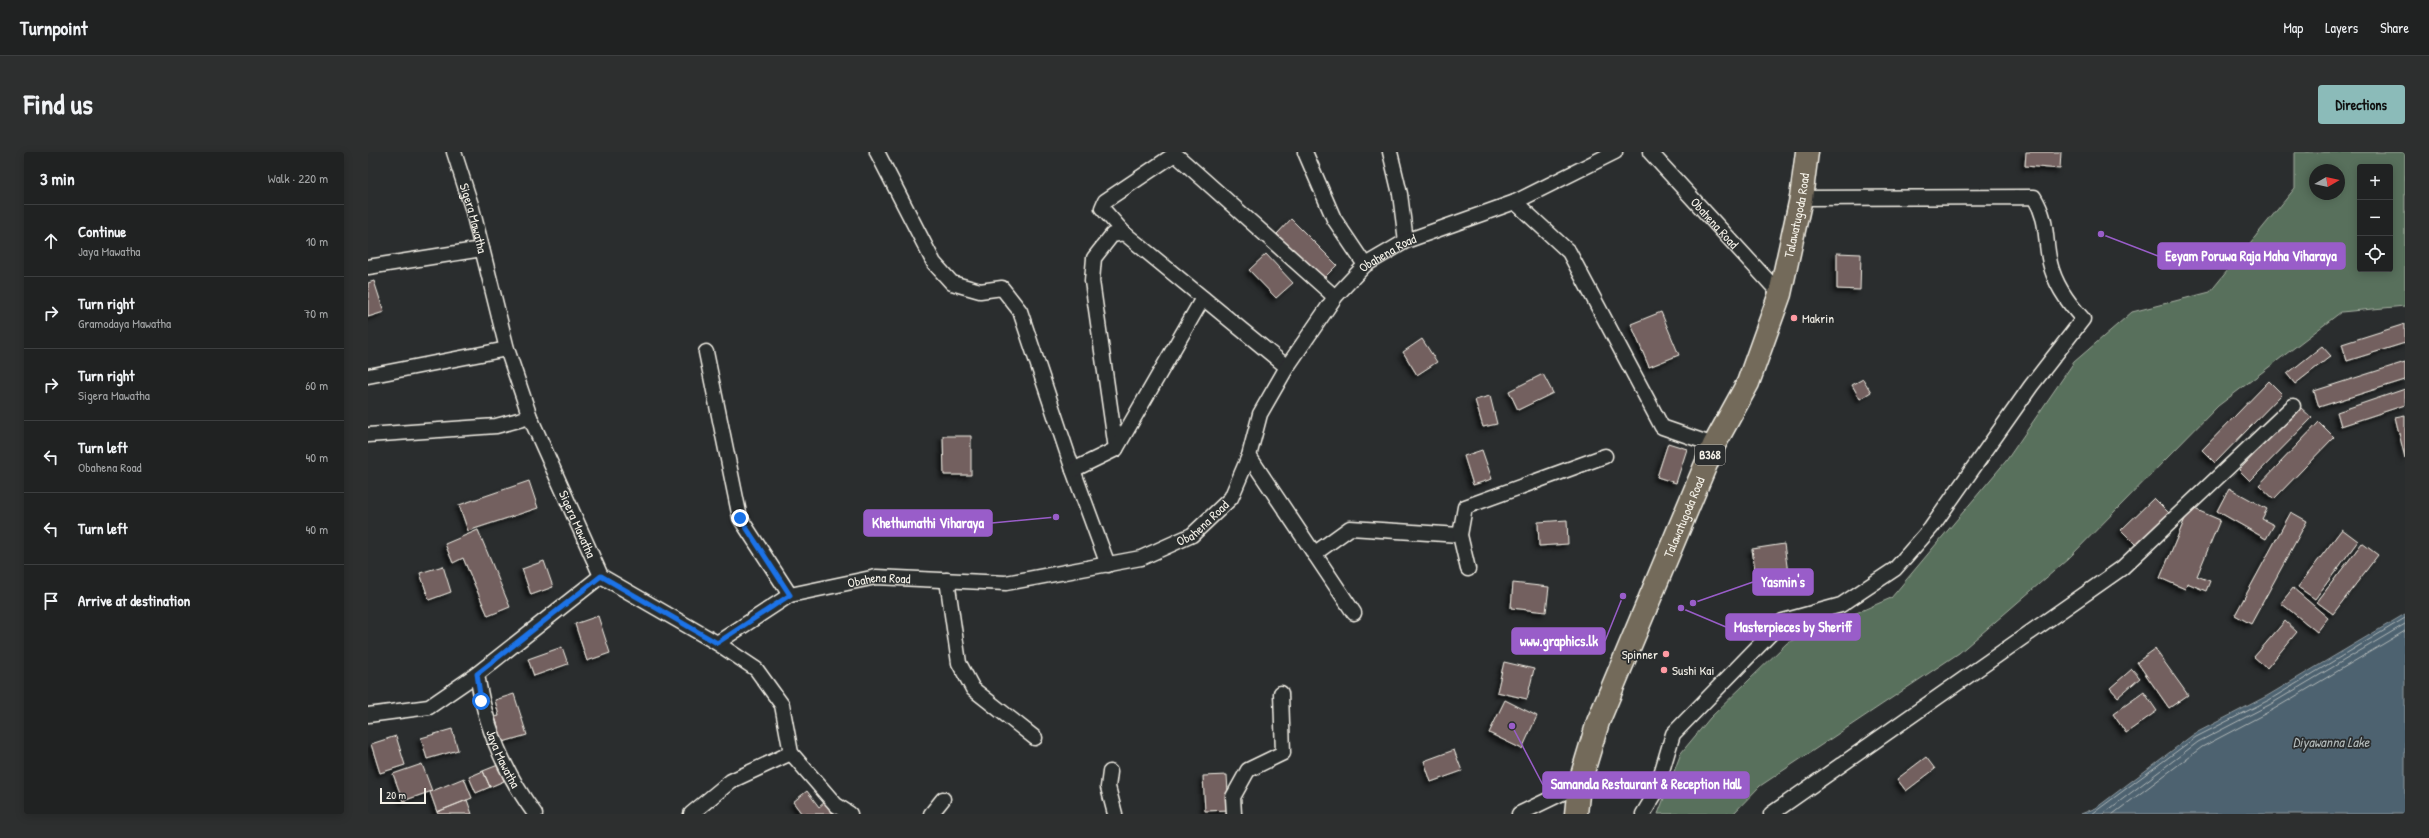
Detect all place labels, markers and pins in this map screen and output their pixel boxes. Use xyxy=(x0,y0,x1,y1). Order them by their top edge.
callout: Eeyam Poruwa Raja Maha Viharaya xyxy=(2158,243,2345,269)
place label: Makrin xyxy=(1802,309,1834,327)
marker: Makrin xyxy=(1789,313,1799,323)
callout: Khethumathi Viharaya xyxy=(864,510,992,536)
callout: Yasmin's xyxy=(1753,569,1813,595)
callout: Masterpieces by Sheriff xyxy=(1726,614,1860,640)
callout: www.graphics.lk xyxy=(1512,628,1605,654)
place label: Spinner xyxy=(1622,645,1658,663)
marker: Spinner xyxy=(1661,649,1671,659)
place label: Sushi Kai xyxy=(1672,661,1714,679)
marker: Sushi Kai xyxy=(1659,665,1669,675)
callout: Samanala Restaurant & Reception Hall xyxy=(1543,772,1749,798)

